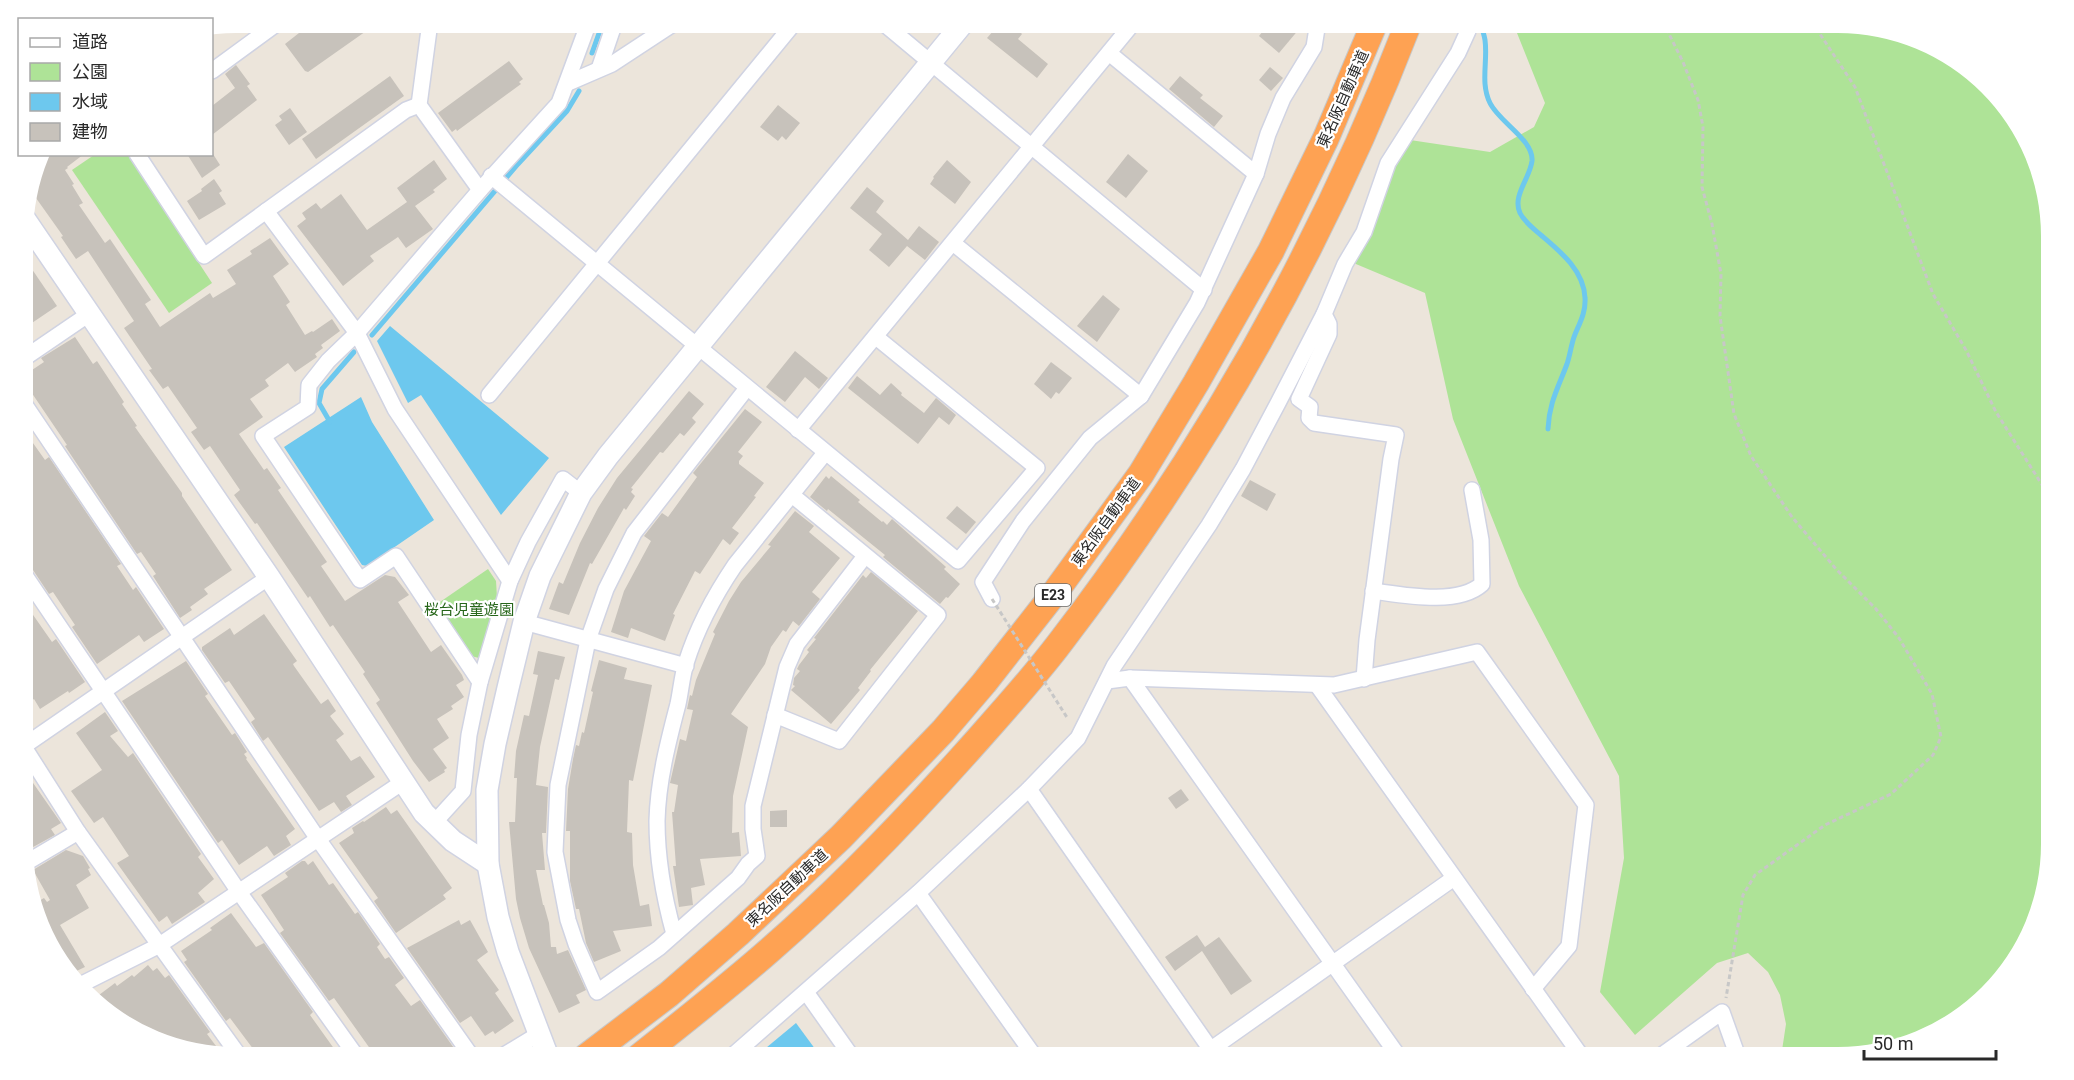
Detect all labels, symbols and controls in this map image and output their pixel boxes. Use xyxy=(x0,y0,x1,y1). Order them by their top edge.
legend xyxy=(18,18,213,156)
text: 道路 xyxy=(72,31,108,52)
street label: 東名阪自動車道 xyxy=(1313,47,1373,151)
text: 公園 xyxy=(72,61,108,82)
text: 水域 xyxy=(72,91,108,112)
text: 建物 xyxy=(72,121,108,142)
street label: 東名阪自動車道 xyxy=(1068,474,1144,570)
road number: E23 xyxy=(1035,584,1071,606)
park label: 桜台児童遊園 xyxy=(424,601,514,619)
street label: 東名阪自動車道 xyxy=(742,846,832,930)
scale bar xyxy=(1864,1023,1996,1061)
text: 50 m xyxy=(1873,1033,1913,1054)

